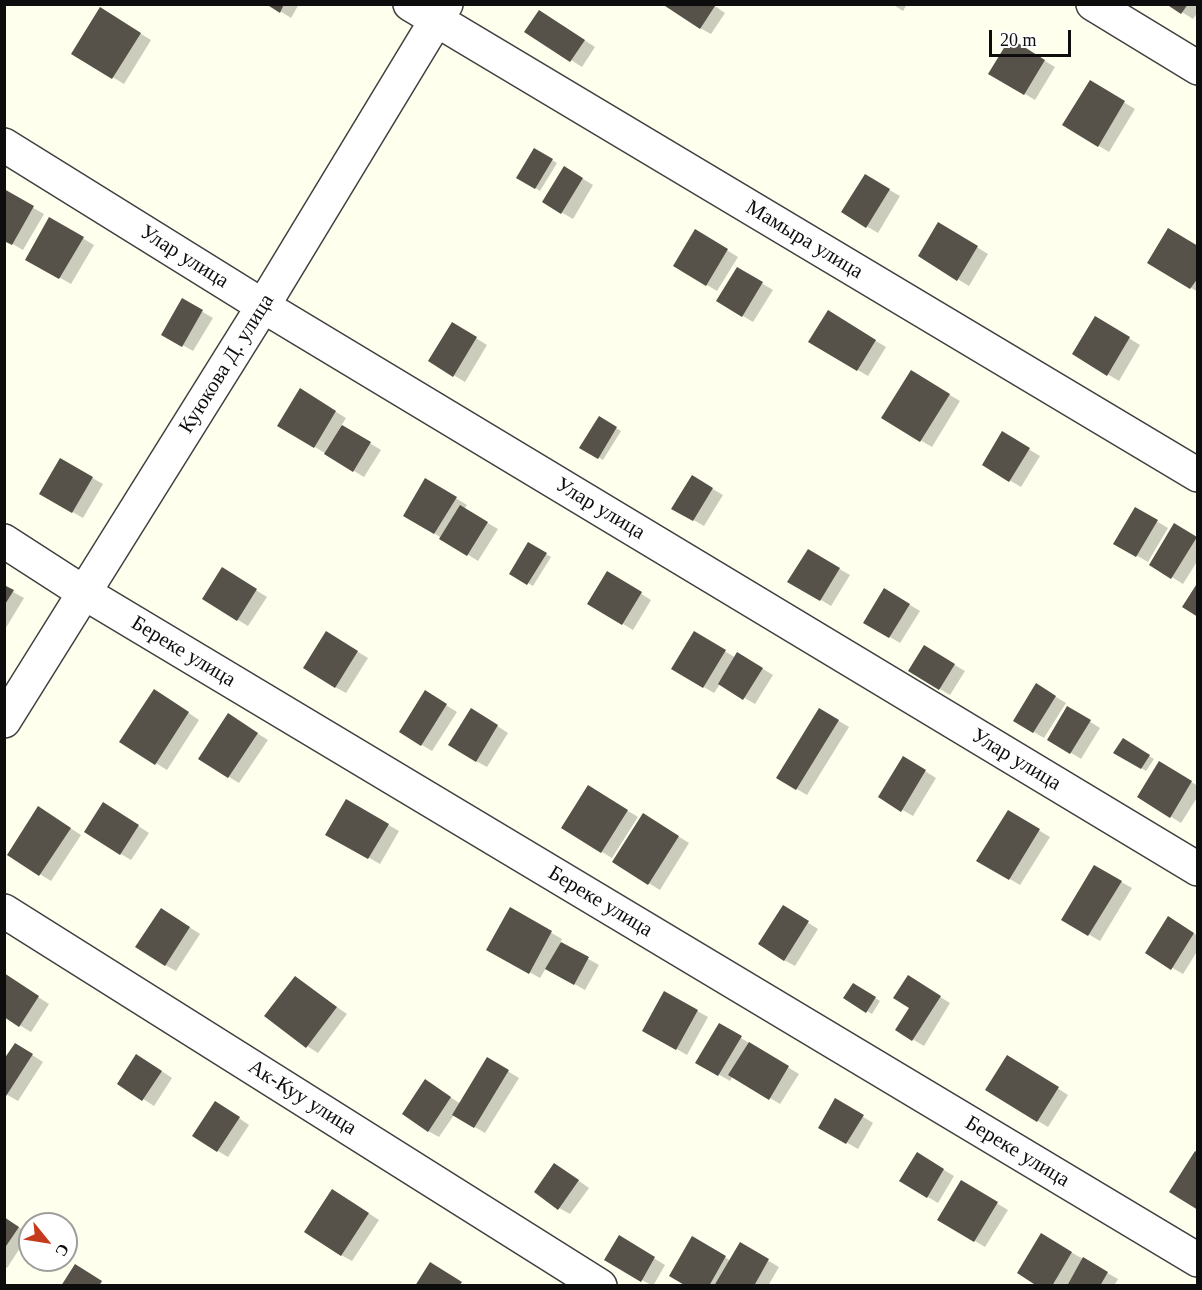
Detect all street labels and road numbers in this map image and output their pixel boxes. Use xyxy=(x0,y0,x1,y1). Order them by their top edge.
street label: Мамыра улица xyxy=(741,195,867,285)
street label: Улар улица xyxy=(135,220,233,294)
street label: Куюкова Д. улица xyxy=(174,290,280,438)
street label: Улар улица xyxy=(551,472,649,546)
street label: Береке улица xyxy=(126,611,240,693)
street label: Улар улица xyxy=(967,723,1065,797)
street label: Береке улица xyxy=(543,861,657,943)
street label: Ак-Куу улица xyxy=(243,1055,361,1141)
street label: Береке улица xyxy=(960,1111,1074,1193)

